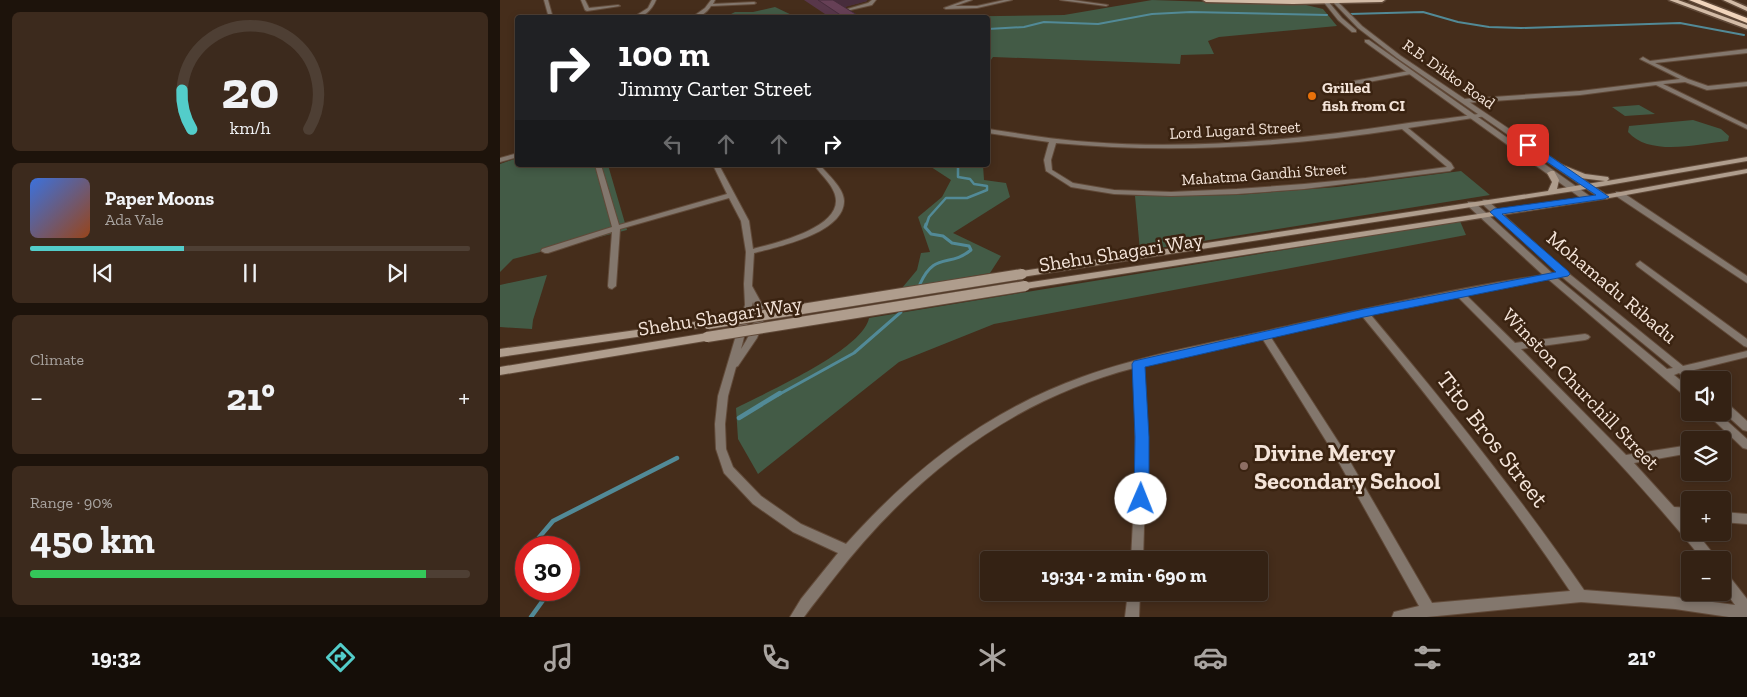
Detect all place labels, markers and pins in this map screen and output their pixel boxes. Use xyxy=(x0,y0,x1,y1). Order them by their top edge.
place label: Grilled fish from CI xyxy=(1322,78,1405,115)
marker: Grilled fish from CI xyxy=(1306,90,1318,102)
pin xyxy=(1507,124,1549,166)
place label: Divine Mercy Secondary School xyxy=(1254,438,1441,495)
marker: Divine Mercy Secondary School xyxy=(1238,460,1250,472)

